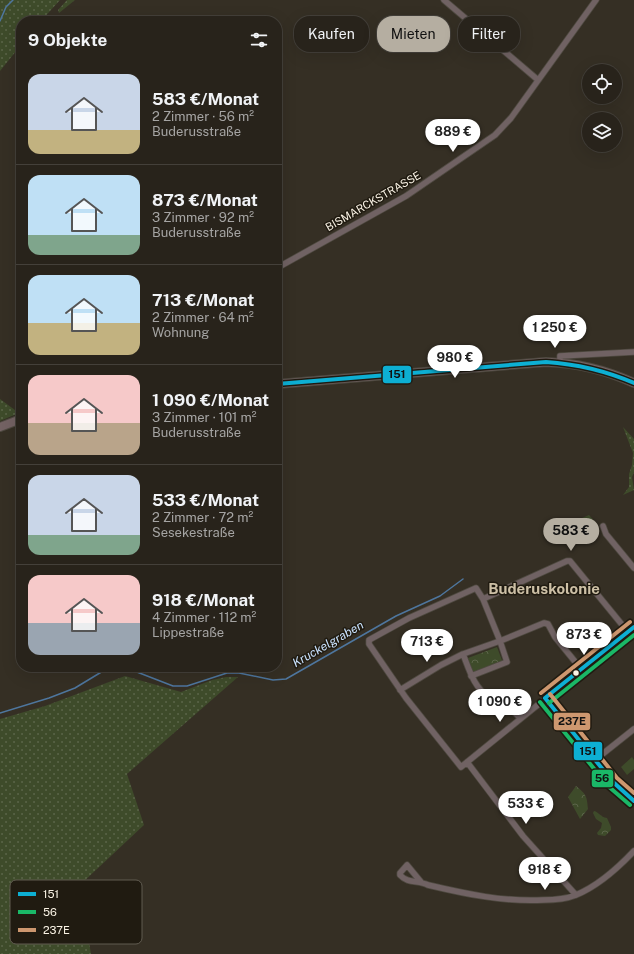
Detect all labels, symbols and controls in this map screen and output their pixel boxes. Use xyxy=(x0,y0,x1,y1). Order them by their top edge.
chip: Kaufen xyxy=(294,16,369,52)
chip: Mieten xyxy=(377,16,450,52)
chip: Filter xyxy=(458,16,520,52)
icon: filters xyxy=(248,29,270,51)
text: 9 Objekte xyxy=(28,30,107,50)
map controls xyxy=(582,64,622,152)
button: locate xyxy=(582,64,622,104)
text: 583 €/Monat xyxy=(152,89,259,109)
icon: home xyxy=(60,90,108,138)
text: 2 Zimmer · 56 m² xyxy=(152,109,254,124)
button: layers xyxy=(582,112,622,152)
pin: 889 € xyxy=(425,119,481,153)
text: Buderusstraße xyxy=(152,124,241,139)
text: 889 € xyxy=(434,124,472,139)
street label: BISMARCKSTRASSE xyxy=(323,169,423,233)
text: 873 €/Monat xyxy=(152,190,258,210)
icon: home xyxy=(60,191,108,239)
text: 3 Zimmer · 92 m² xyxy=(152,210,254,225)
text: Buderusstraße xyxy=(152,225,241,240)
text: 713 €/Monat xyxy=(152,290,254,310)
icon: home xyxy=(60,291,108,339)
text: 2 Zimmer · 64 m² xyxy=(152,310,254,325)
pin: 1 250 € xyxy=(518,315,592,349)
text: 1 250 € xyxy=(532,320,578,335)
text: Wohnung xyxy=(152,325,209,340)
pin: 980 € xyxy=(427,345,483,379)
text: 980 € xyxy=(437,350,474,365)
line badge: 151 xyxy=(382,365,412,384)
text: 151 xyxy=(389,368,405,380)
text: 1 090 €/Monat xyxy=(152,390,269,410)
icon: home xyxy=(60,391,108,439)
text: 3 Zimmer · 101 m² xyxy=(152,410,257,425)
text: Buderusstraße xyxy=(152,425,241,440)
text: 533 €/Monat xyxy=(152,490,259,510)
icon: home xyxy=(60,491,108,539)
text: 2 Zimmer · 72 m² xyxy=(152,510,253,525)
pin: 583 € xyxy=(543,518,599,552)
text: 583 € xyxy=(552,523,590,538)
text: Sesekestraße xyxy=(152,525,235,540)
district label: Buderuskolonie xyxy=(488,580,600,597)
text: 918 €/Monat xyxy=(152,590,255,610)
icon: home xyxy=(60,591,108,639)
text: 4 Zimmer · 112 m² xyxy=(152,610,256,625)
water label: Kruckelgraben xyxy=(290,618,366,670)
pin: 873 € xyxy=(556,622,612,656)
text: Lippestraße xyxy=(152,625,224,640)
text: 873 € xyxy=(566,627,602,642)
pin: 713 € xyxy=(399,629,455,663)
text: 713 € xyxy=(410,634,444,649)
unlabelled marker xyxy=(571,668,581,678)
pin: 1 090 € xyxy=(463,689,537,723)
text: 1 090 € xyxy=(477,694,523,709)
line badge: 237E xyxy=(553,712,591,731)
text: 237E xyxy=(558,715,586,727)
line badge: 151 xyxy=(573,741,603,761)
text: 151 xyxy=(580,745,596,757)
line badge: 56 xyxy=(591,769,614,788)
text: 56 xyxy=(595,772,609,784)
pin: 533 € xyxy=(498,791,554,825)
text: 533 € xyxy=(507,796,545,811)
pin: 918 € xyxy=(517,857,573,891)
text: 918 € xyxy=(528,862,562,877)
legend xyxy=(10,880,142,944)
text: 151 xyxy=(43,888,59,900)
text: 56 xyxy=(43,906,57,918)
text: 237E xyxy=(43,924,70,936)

